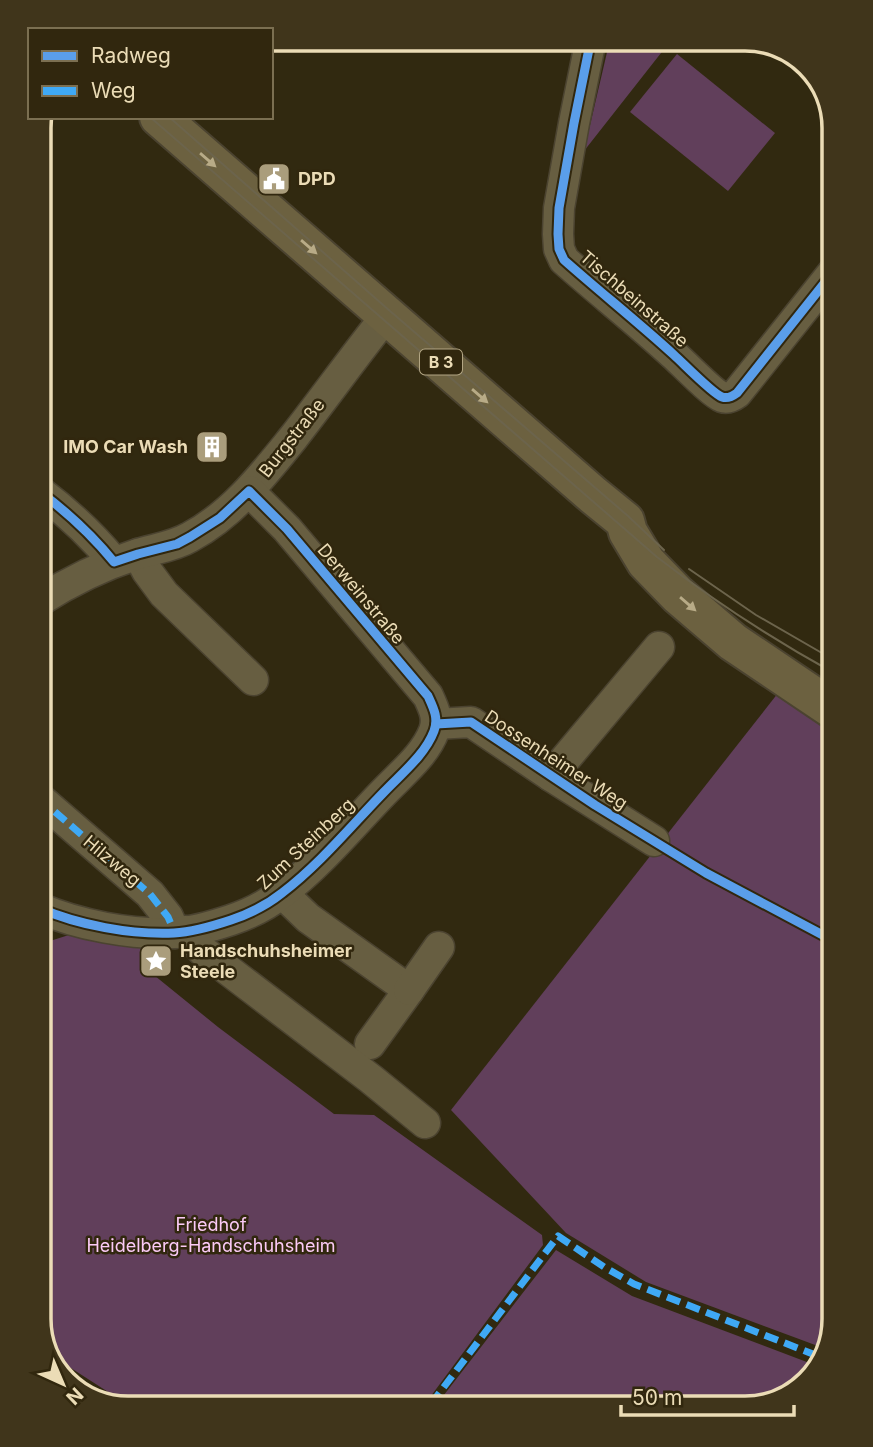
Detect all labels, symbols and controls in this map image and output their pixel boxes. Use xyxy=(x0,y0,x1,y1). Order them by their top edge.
legend xyxy=(28,28,273,119)
text: Radweg xyxy=(91,43,171,68)
text: Weg xyxy=(91,78,136,103)
one-way arrow xyxy=(199,152,217,168)
public building icon: DPD xyxy=(255,160,293,198)
place label: DPD xyxy=(298,168,336,189)
one-way arrow xyxy=(300,239,317,254)
street label: Tischbeinstraße xyxy=(576,246,693,351)
road number: B 3 xyxy=(420,350,462,374)
one-way arrow xyxy=(471,388,489,404)
street label: Burgstraße xyxy=(254,394,329,481)
building icon: IMO Car Wash xyxy=(193,428,231,466)
place label: IMO Car Wash xyxy=(63,436,188,457)
street label: Derweinstraße xyxy=(313,539,409,648)
one-way arrow xyxy=(679,595,696,611)
street label: Dossenheimer Weg xyxy=(481,706,632,814)
street label: Zum Steinberg xyxy=(253,793,358,894)
street label: Hilzweg xyxy=(80,831,145,891)
place label: Handschuhsheimer Steele xyxy=(180,940,352,982)
place icon: Handschuhsheimer Steele xyxy=(137,942,175,980)
park label: Friedhof Heidelberg-Handschuhsheim xyxy=(86,1214,336,1256)
north arrow xyxy=(28,1349,98,1419)
scale bar xyxy=(621,1374,794,1418)
text: N xyxy=(61,1383,88,1409)
text: 50 m xyxy=(632,1385,682,1410)

